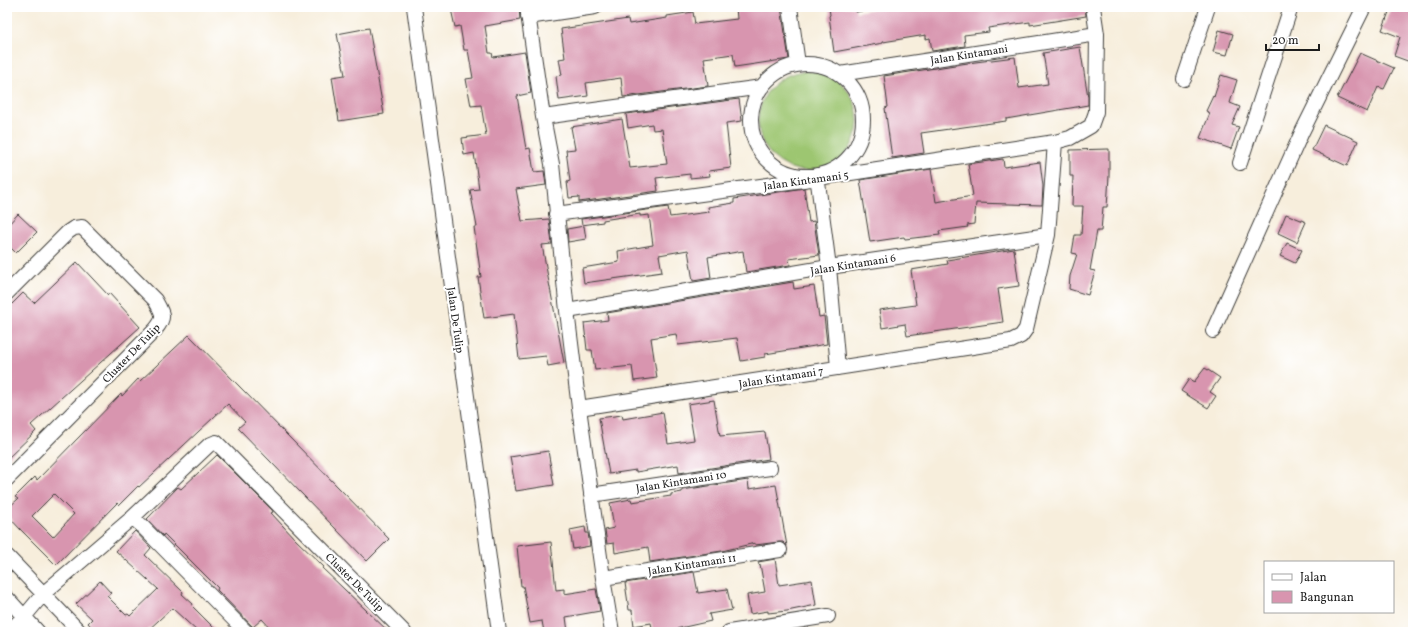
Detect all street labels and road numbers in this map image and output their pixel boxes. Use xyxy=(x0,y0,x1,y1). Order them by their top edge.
street label: Jalan Kintamani xyxy=(929,42,1009,69)
street label: Jalan Kintamani 5 xyxy=(763,168,850,195)
street label: Jalan Kintamani 6 xyxy=(810,251,897,280)
street label: Jalan De Tulip xyxy=(442,286,467,354)
street label: Cluster De Tulip xyxy=(100,321,164,387)
street label: Jalan Kintamani 7 xyxy=(738,364,825,393)
street label: Jalan Kintamani 10 xyxy=(635,468,728,497)
street label: Cluster De Tulip xyxy=(321,550,387,616)
street label: Jalan Kintamani 11 xyxy=(647,551,737,580)

